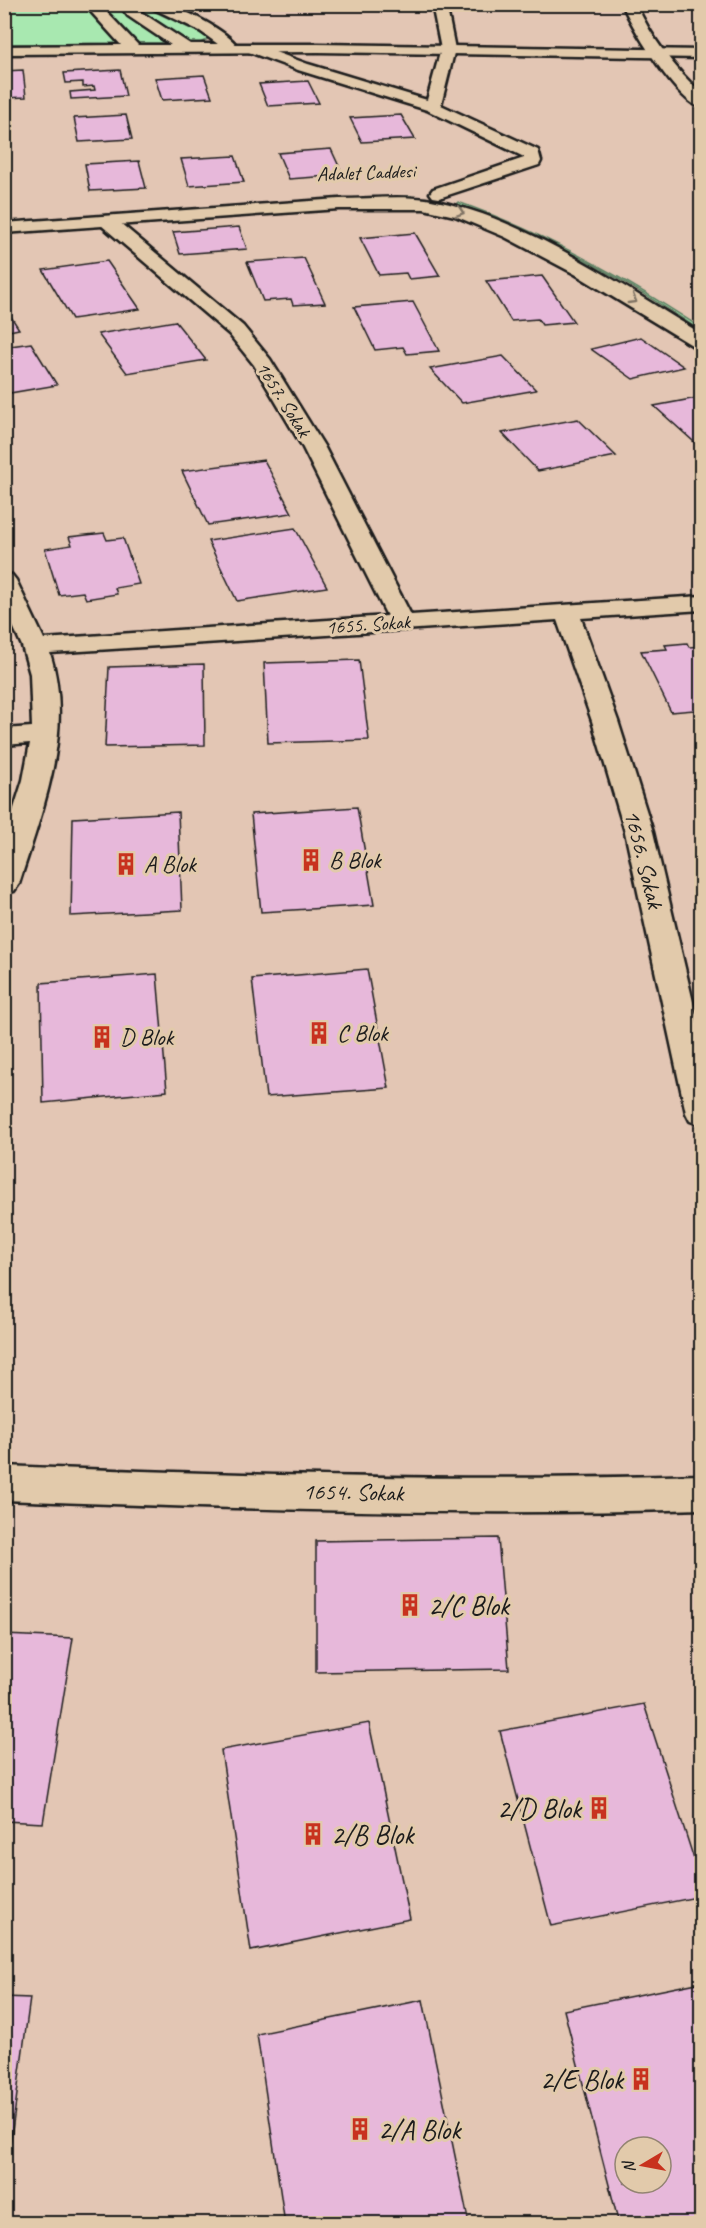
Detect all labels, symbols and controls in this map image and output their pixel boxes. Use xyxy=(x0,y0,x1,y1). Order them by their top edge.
street label: Adalet Caddesi xyxy=(316,158,418,187)
one-way arrow xyxy=(454,205,465,218)
one-way arrow xyxy=(627,293,637,305)
street label: 1657. Sokak xyxy=(251,357,317,443)
street label: 1655. Sokak xyxy=(325,609,413,640)
street label: 1656. Sokak xyxy=(617,806,671,914)
place label: B Blok xyxy=(329,845,383,875)
building icon: B Blok xyxy=(298,847,324,873)
place label: A Blok xyxy=(144,849,198,879)
building icon: A Blok xyxy=(113,851,139,877)
place label: C Blok xyxy=(337,1018,390,1048)
building icon: C Blok xyxy=(306,1020,332,1046)
place label: D Blok xyxy=(120,1022,175,1052)
building icon: D Blok xyxy=(89,1024,115,1050)
street label: 1654. Sokak xyxy=(302,1476,406,1508)
place label: 2/C Blok xyxy=(428,1588,511,1623)
building icon: 2/C Blok xyxy=(397,1592,423,1618)
place label: 2/D Blok xyxy=(497,1791,583,1826)
building icon: 2/D Blok xyxy=(586,1795,612,1821)
place label: 2/B Blok xyxy=(331,1817,415,1852)
building icon: 2/B Blok xyxy=(300,1821,326,1847)
place label: 2/E Blok xyxy=(540,2062,625,2097)
building icon: 2/E Blok xyxy=(628,2066,654,2092)
place label: 2/A Blok xyxy=(378,2112,462,2147)
building icon: 2/A Blok xyxy=(347,2116,373,2142)
north arrow xyxy=(613,2135,673,2195)
text: N xyxy=(618,2158,640,2174)

